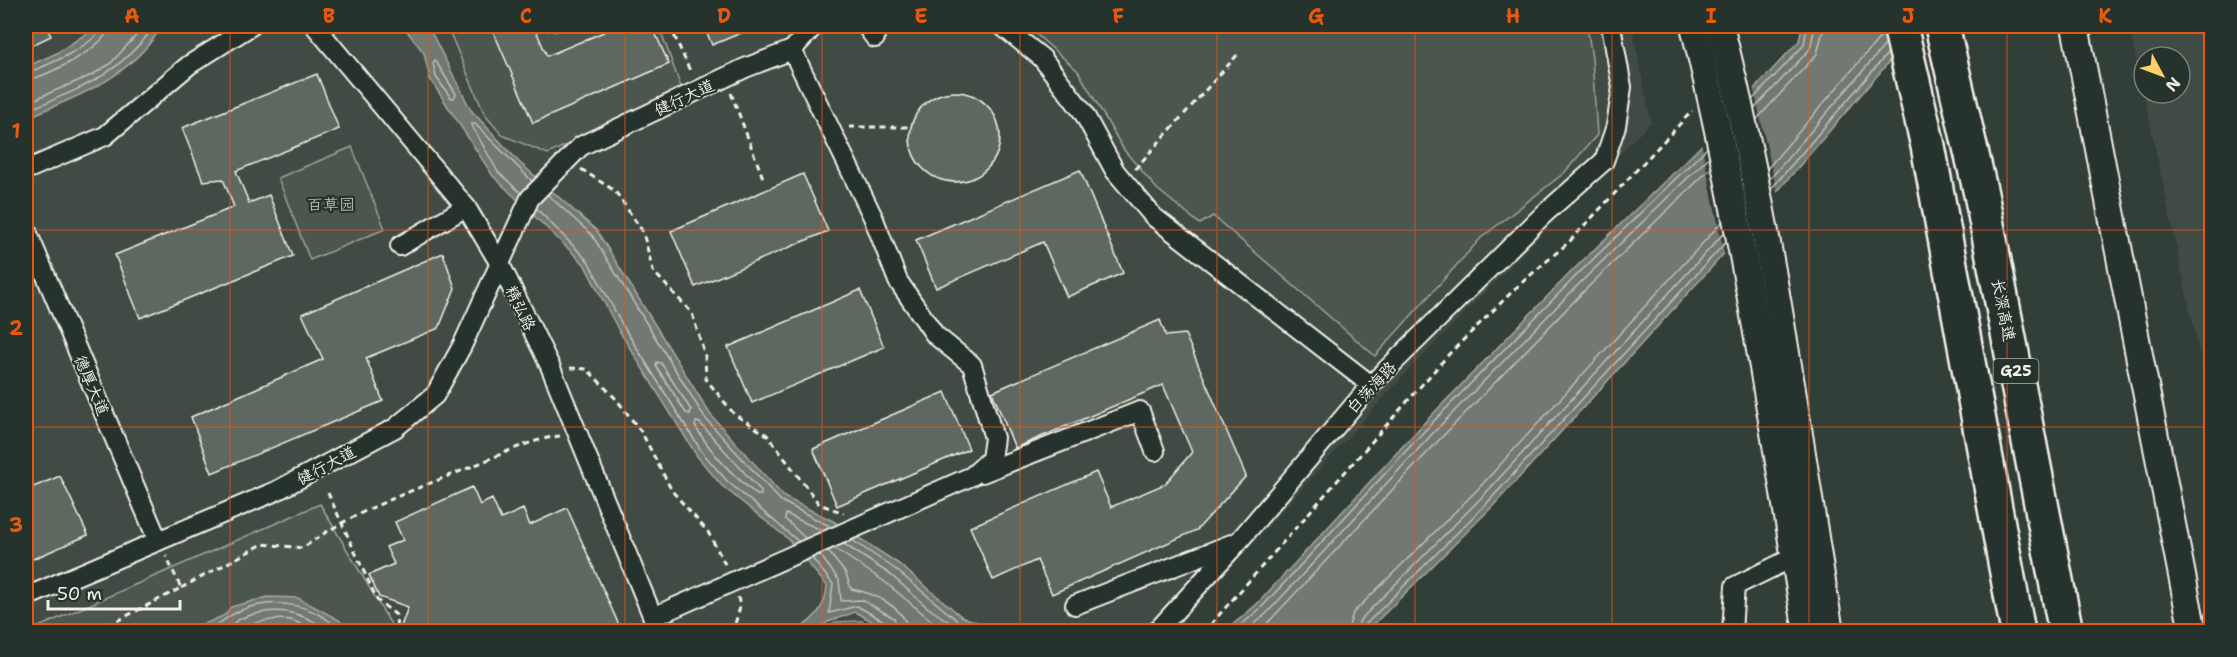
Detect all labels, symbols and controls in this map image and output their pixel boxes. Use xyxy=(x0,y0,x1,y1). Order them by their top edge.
text: A xyxy=(124,3,140,29)
text: B xyxy=(323,3,335,29)
text: C xyxy=(520,3,532,29)
text: D xyxy=(717,3,731,29)
text: E xyxy=(914,3,928,29)
text: F xyxy=(1112,3,1124,29)
text: G xyxy=(1308,3,1324,29)
text: H xyxy=(1506,3,1520,29)
text: I xyxy=(1705,3,1717,29)
text: J xyxy=(1902,3,1915,29)
text: K xyxy=(2098,3,2112,29)
north arrow xyxy=(2132,45,2192,105)
text: N xyxy=(2161,73,2185,96)
street label: 健行大道 xyxy=(651,74,718,120)
text: 1 xyxy=(11,118,21,144)
park label: 百草园 xyxy=(307,194,355,215)
street label: 长深高速 xyxy=(1987,277,2020,344)
street label: 精弘路 xyxy=(501,282,541,334)
text: 2 xyxy=(9,315,23,341)
street label: 德厚大道 xyxy=(69,352,114,419)
street label: 白荡海路 xyxy=(1342,357,1401,418)
road number: G25 xyxy=(1994,359,2038,383)
street label: 健行大道 xyxy=(293,441,359,490)
text: 3 xyxy=(9,512,23,538)
scale bar xyxy=(48,573,180,611)
text: 50 m xyxy=(57,582,102,606)

